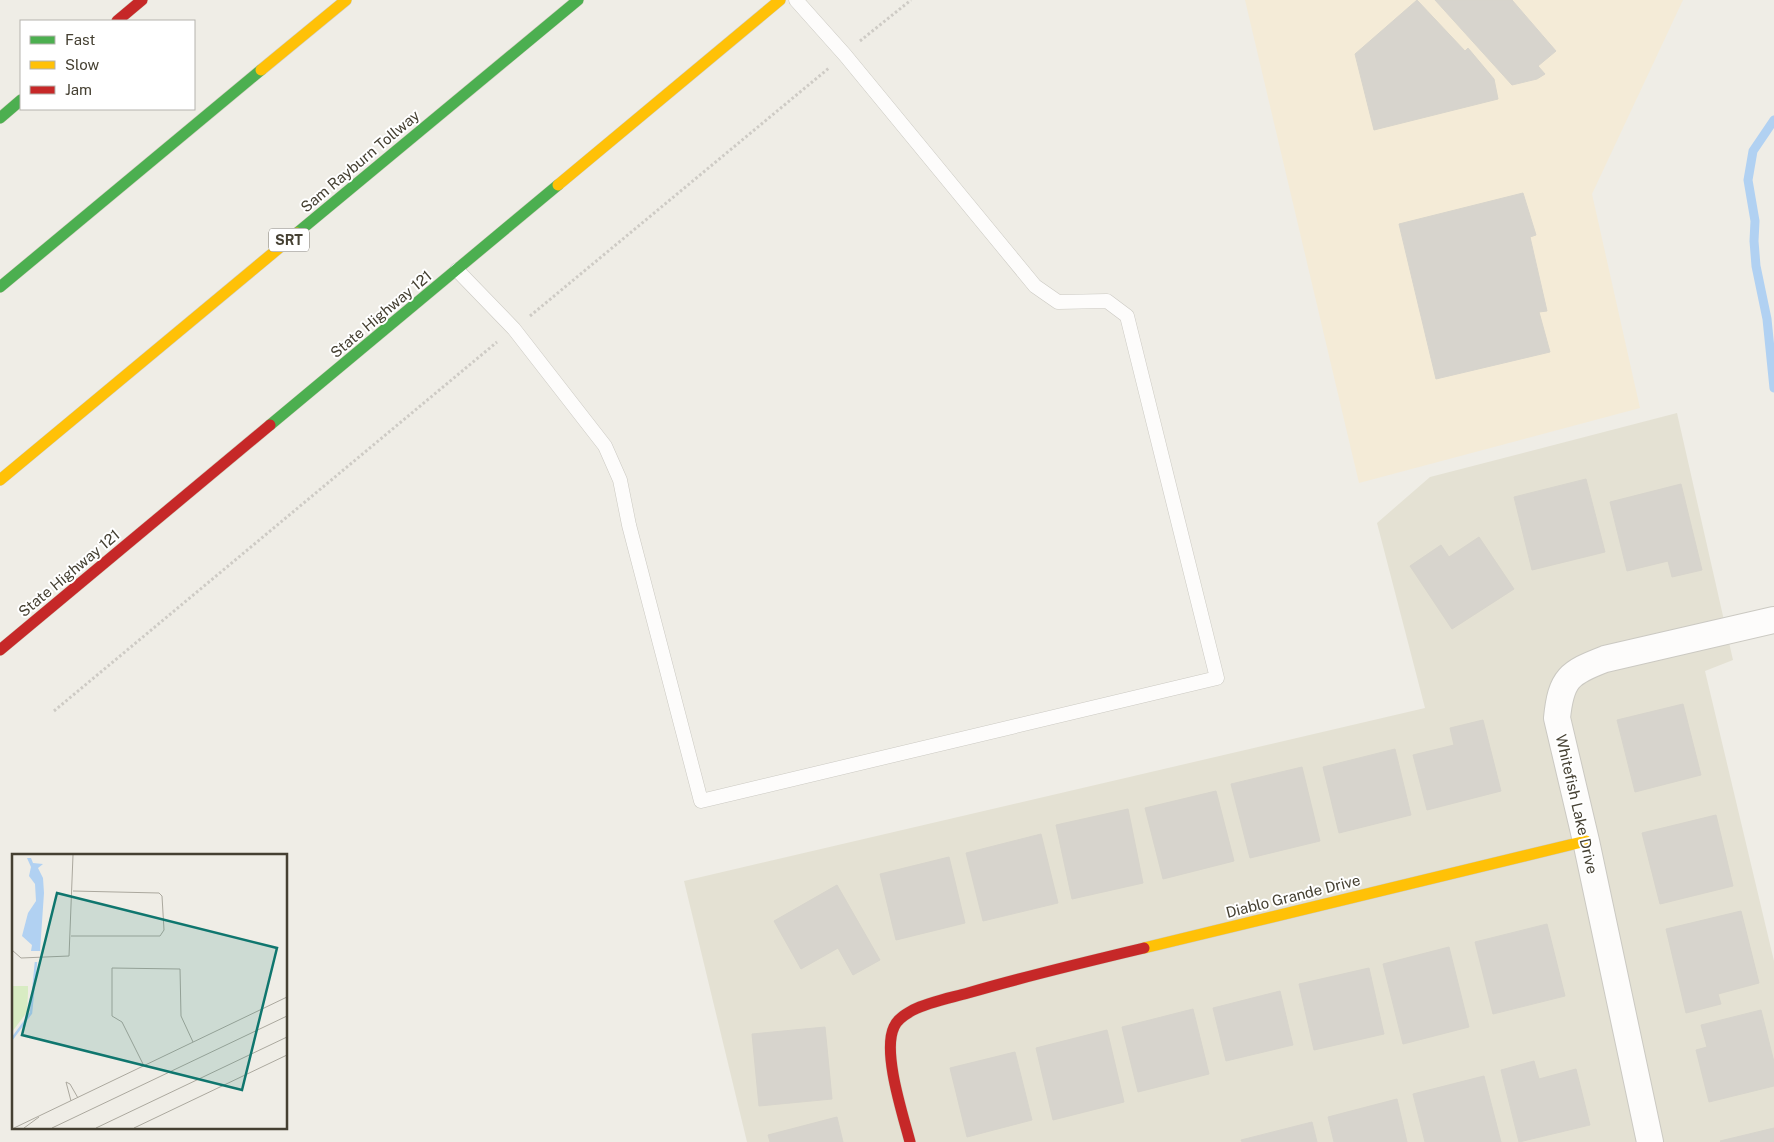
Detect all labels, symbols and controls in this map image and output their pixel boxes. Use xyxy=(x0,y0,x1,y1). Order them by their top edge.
legend xyxy=(20,20,195,110)
text: Fast xyxy=(65,31,95,48)
text: Slow xyxy=(65,56,100,73)
text: Jam xyxy=(65,81,92,98)
street label: Sam Rayburn Tollway xyxy=(297,106,423,216)
road number: SRT xyxy=(269,228,309,252)
street label: State Highway 121 xyxy=(327,267,435,361)
street label: State Highway 121 xyxy=(15,526,123,620)
street label: Whitefish Lake Drive xyxy=(1553,733,1601,875)
inset map xyxy=(12,854,288,1130)
street label: Diablo Grande Drive xyxy=(1224,871,1362,921)

